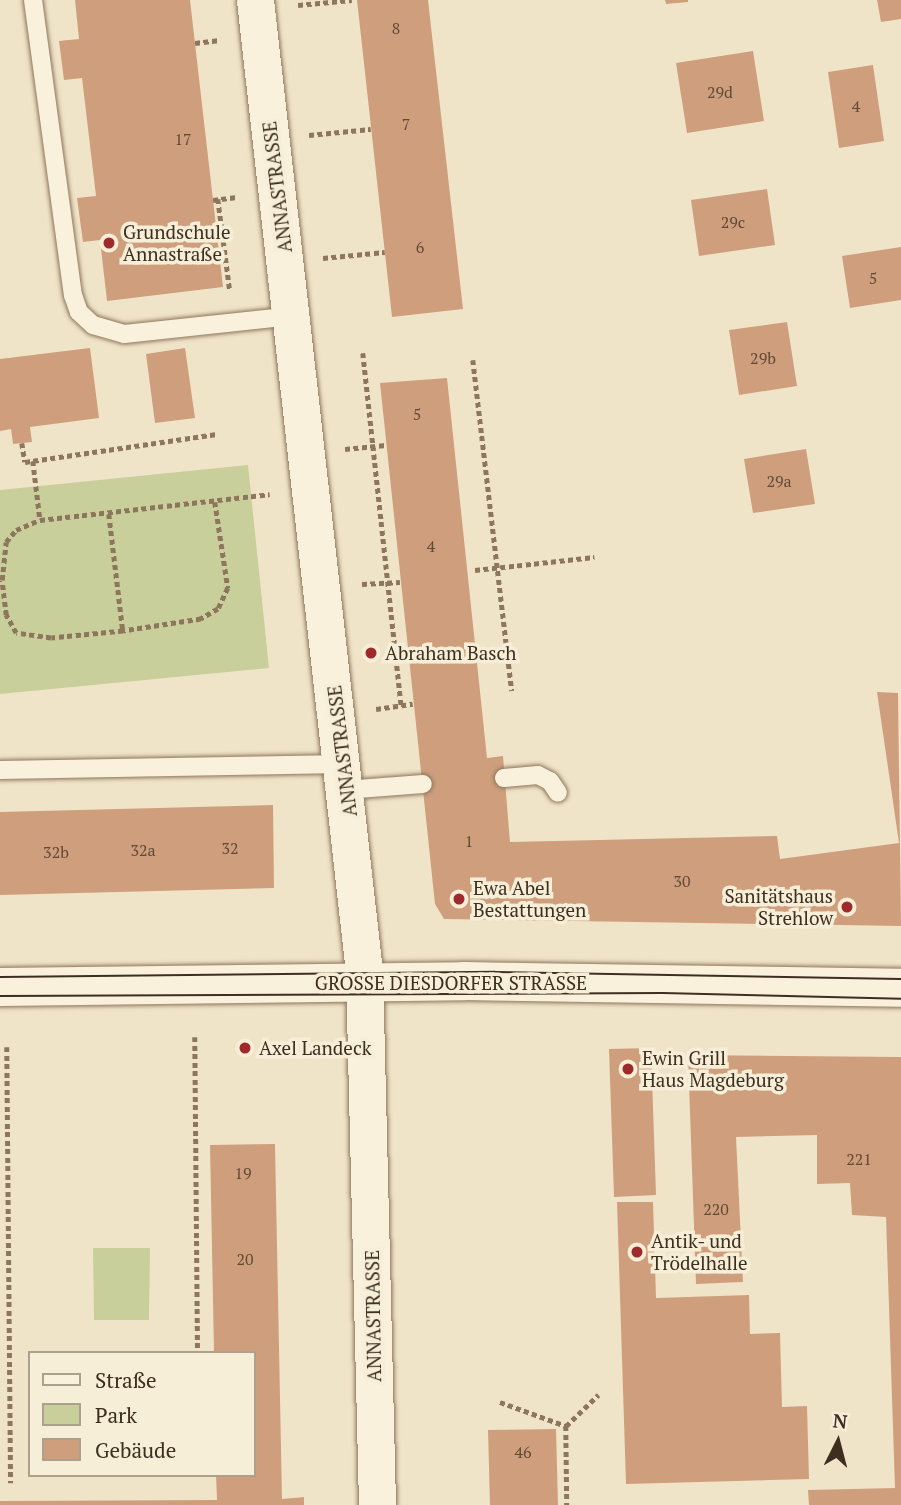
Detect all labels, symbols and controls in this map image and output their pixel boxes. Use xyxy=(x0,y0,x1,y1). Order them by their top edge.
house number: 8 xyxy=(392,18,400,38)
house number: 29d xyxy=(707,82,733,102)
house number: 4 xyxy=(852,96,860,116)
house number: 7 xyxy=(402,114,410,134)
street label: ANNASTRASSE xyxy=(258,120,296,254)
house number: 17 xyxy=(174,129,192,149)
house number: 29c xyxy=(721,212,745,232)
place label: Grundschule Annastraße xyxy=(123,221,231,265)
marker: Grundschule Annastraße xyxy=(101,235,117,251)
house number: 6 xyxy=(416,237,424,257)
house number: 5 xyxy=(869,268,877,288)
house number: 29b xyxy=(750,348,776,368)
house number: 5 xyxy=(413,404,421,424)
house number: 29a xyxy=(766,471,792,491)
house number: 4 xyxy=(427,536,435,556)
place label: Abraham Basch xyxy=(385,642,516,664)
marker: Abraham Basch xyxy=(363,645,379,661)
street label: ANNASTRASSE xyxy=(323,684,361,818)
house number: 1 xyxy=(465,831,473,851)
house number: 32 xyxy=(221,838,239,858)
house number: 32a xyxy=(130,840,156,860)
house number: 32b xyxy=(43,842,69,862)
house number: 30 xyxy=(673,871,691,891)
place label: Ewa Abel Bestattungen xyxy=(473,877,586,921)
place label: Sanitätshaus Strehlow xyxy=(724,885,833,929)
marker: Ewa Abel Bestattungen xyxy=(451,891,467,907)
marker: Sanitätshaus Strehlow xyxy=(839,899,855,915)
street label: GROSSE DIESDORFER STRASSE xyxy=(315,972,587,994)
place label: Axel Landeck xyxy=(259,1037,372,1059)
marker: Axel Landeck xyxy=(237,1040,253,1056)
place label: Ewin Grill Haus Magdeburg xyxy=(642,1047,784,1091)
marker: Ewin Grill Haus Magdeburg xyxy=(620,1061,636,1077)
house number: 221 xyxy=(846,1149,872,1169)
house number: 19 xyxy=(234,1163,252,1183)
house number: 220 xyxy=(703,1199,729,1219)
place label: Antik- und Trödelhalle xyxy=(651,1230,748,1274)
marker: Antik- und Trödelhalle xyxy=(629,1244,645,1260)
house number: 20 xyxy=(236,1249,254,1269)
street label: ANNASTRASSE xyxy=(360,1250,386,1382)
legend xyxy=(28,1351,256,1477)
text: Straße xyxy=(95,1366,157,1394)
text: Park xyxy=(95,1401,137,1429)
north arrow xyxy=(803,1407,873,1477)
text: N xyxy=(832,1407,849,1434)
text: Gebäude xyxy=(95,1436,176,1464)
house number: 46 xyxy=(514,1442,532,1462)

